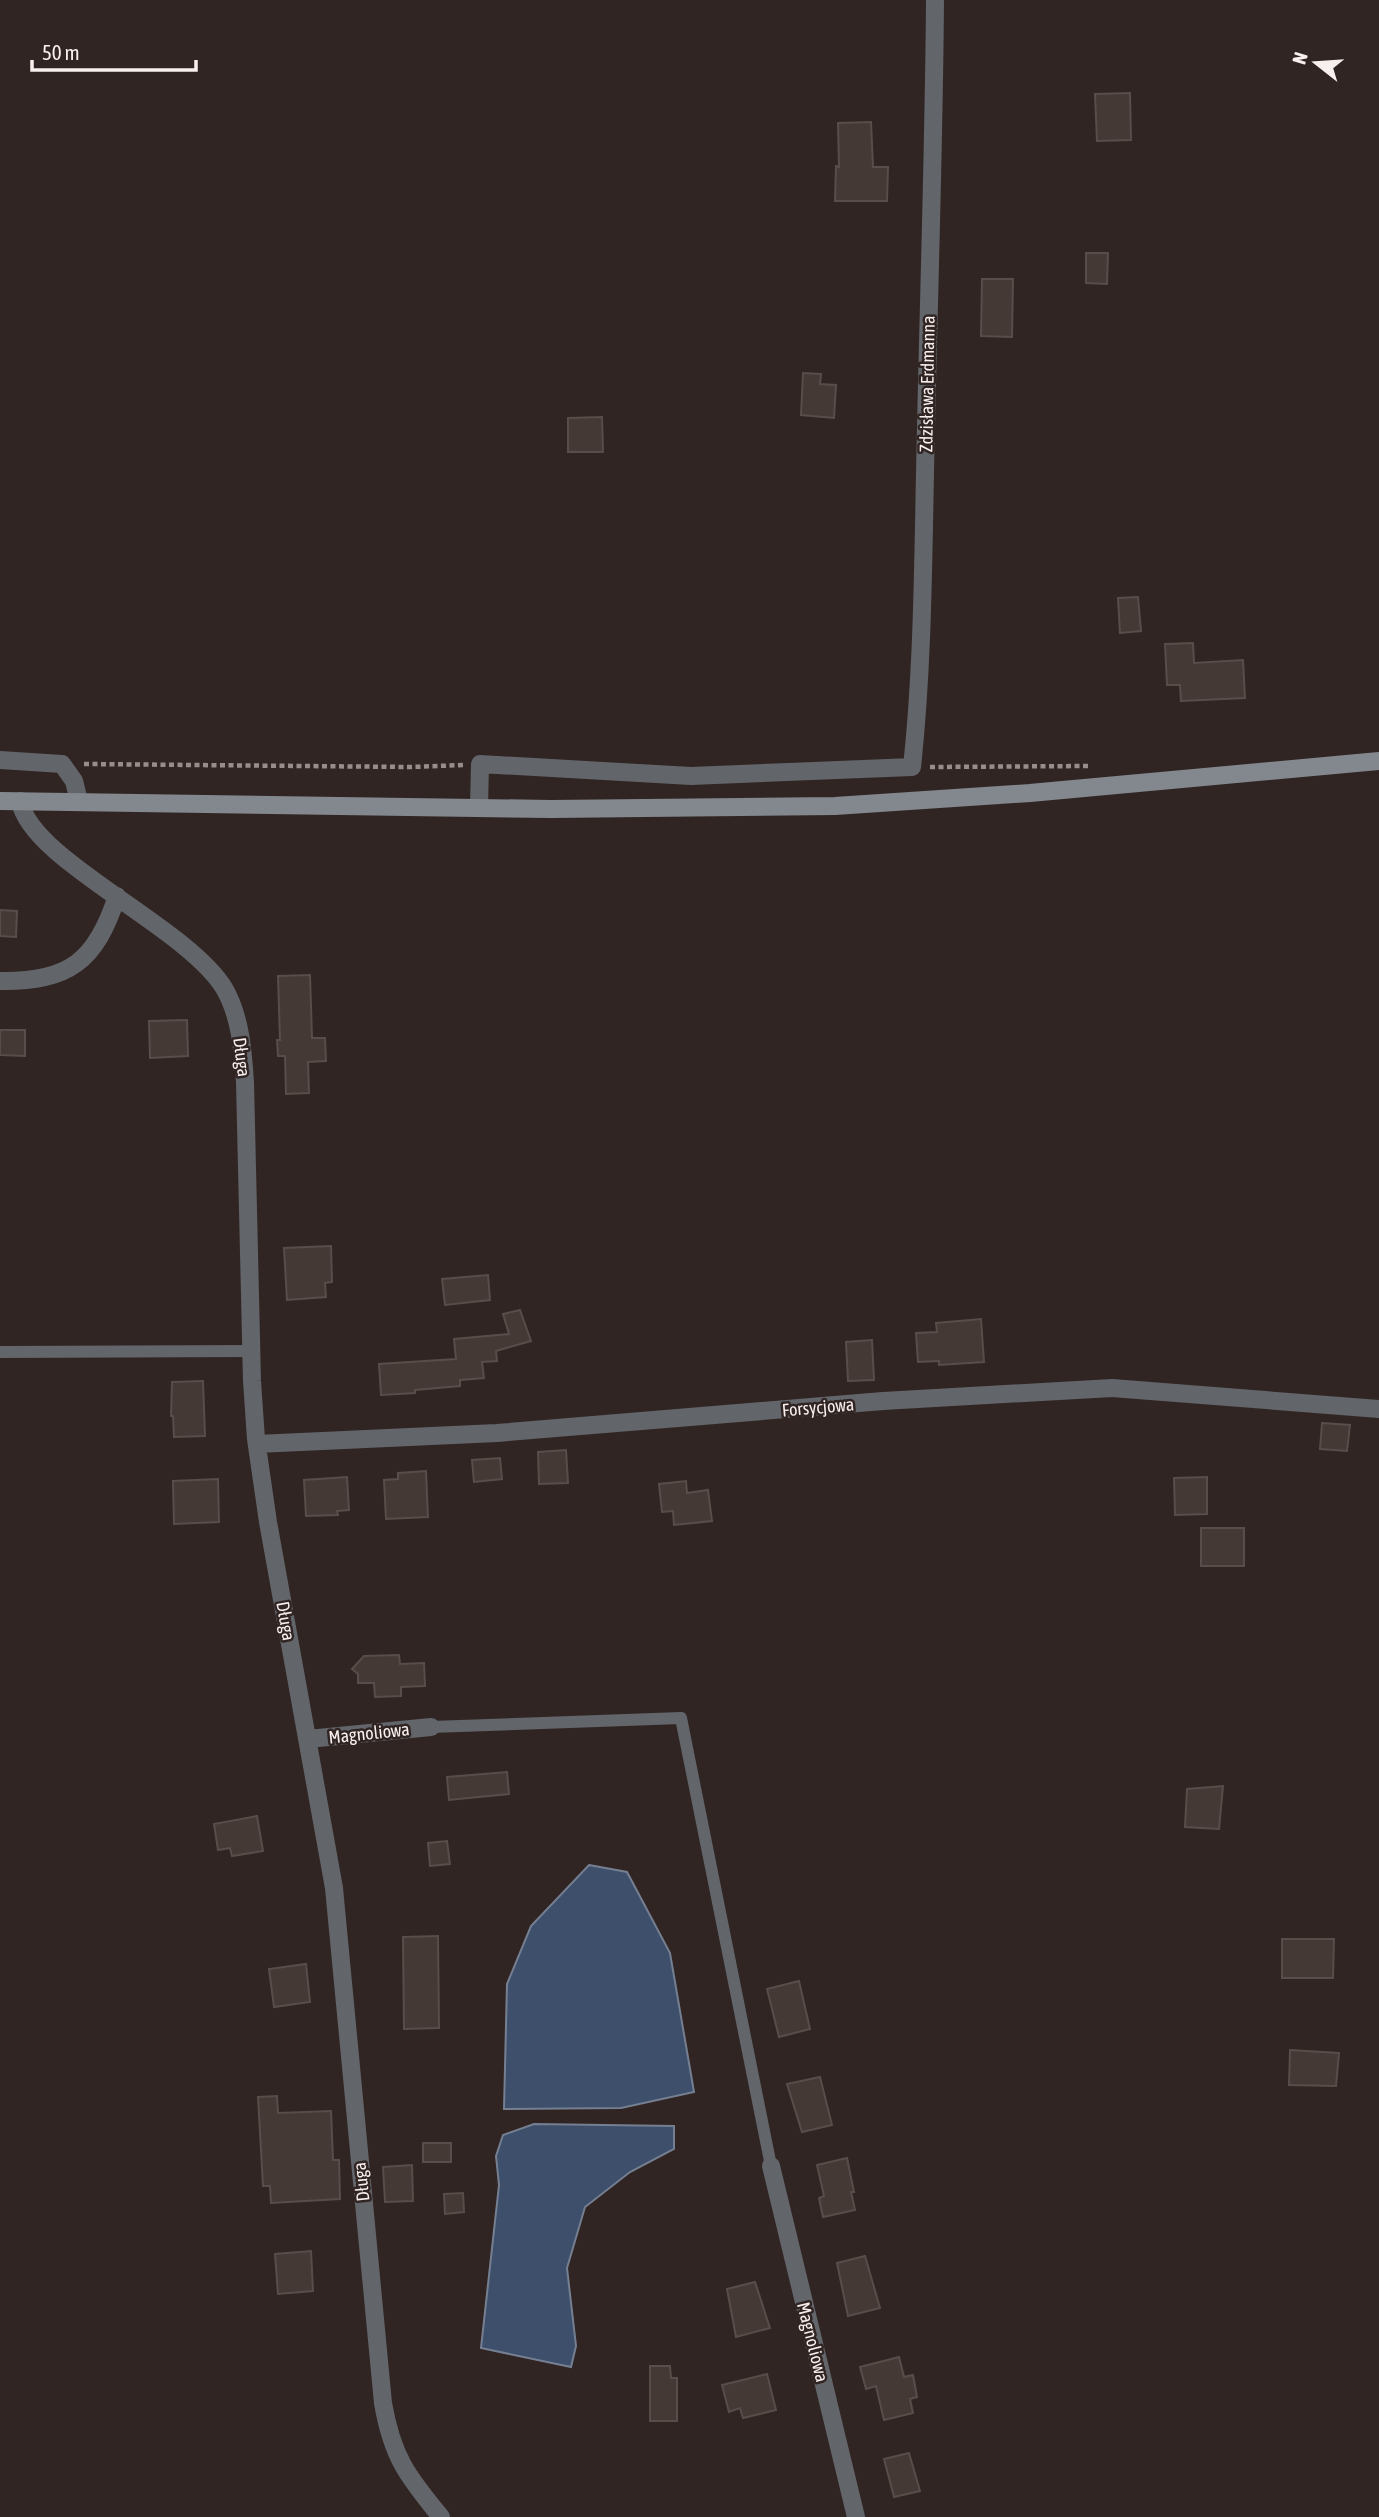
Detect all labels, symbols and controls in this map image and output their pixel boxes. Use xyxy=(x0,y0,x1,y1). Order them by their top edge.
scale bar xyxy=(32,28,196,72)
north arrow xyxy=(1281,28,1351,98)
text: 50 m xyxy=(42,40,80,64)
text: N xyxy=(1288,49,1312,67)
street label: Zdzisława Erdmanna xyxy=(915,315,939,453)
street label: Długa xyxy=(229,1036,255,1078)
street label: Forsycjowa xyxy=(781,1393,855,1421)
street label: Długa xyxy=(272,1600,300,1642)
street label: Magnoliowa xyxy=(327,1718,411,1748)
street label: Długa xyxy=(349,2161,373,2203)
street label: Magnoliowa xyxy=(793,2300,833,2384)

